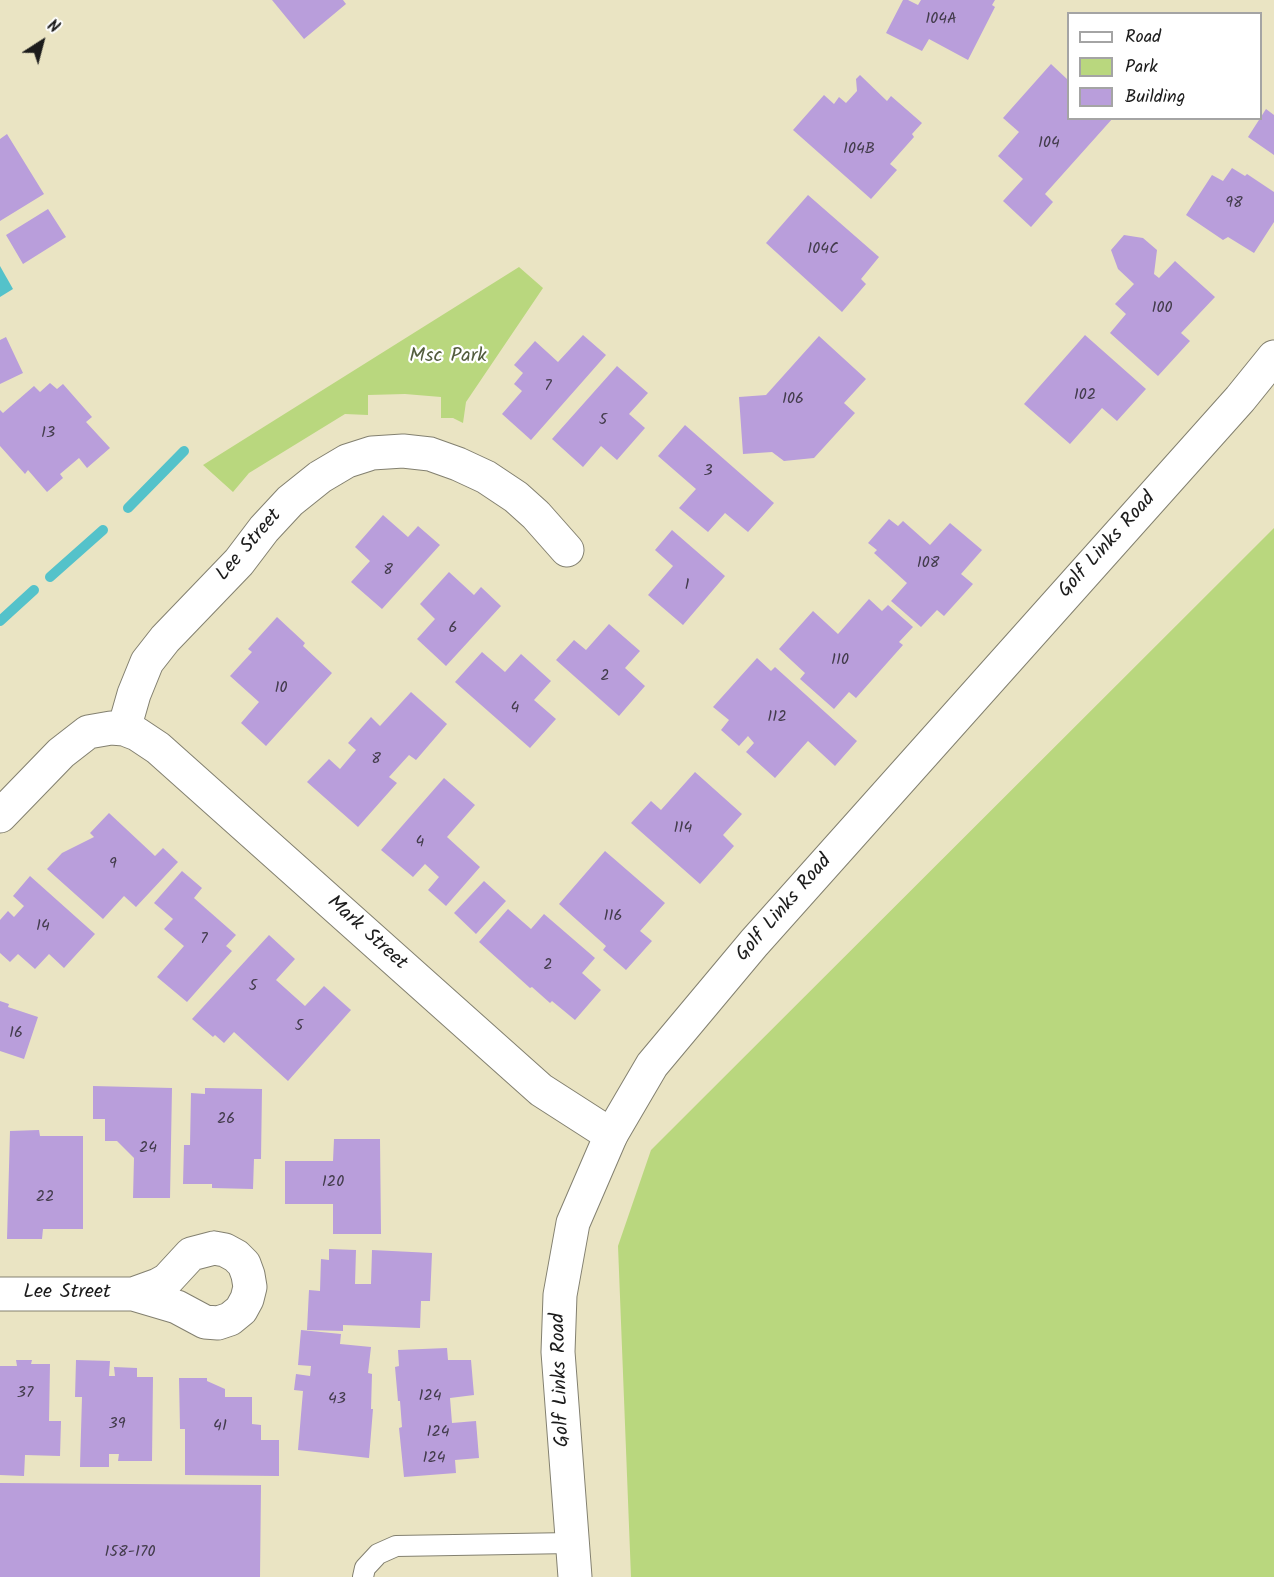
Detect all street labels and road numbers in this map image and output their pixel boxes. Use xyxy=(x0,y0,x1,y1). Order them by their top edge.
street label: Golf Links Road xyxy=(1054,488,1162,604)
street label: Lee Street xyxy=(212,505,288,587)
street label: Golf Links Road xyxy=(732,851,838,967)
street label: Mark Street xyxy=(321,892,411,976)
street label: Lee Street xyxy=(23,1282,111,1306)
street label: Golf Links Road xyxy=(548,1313,576,1447)

